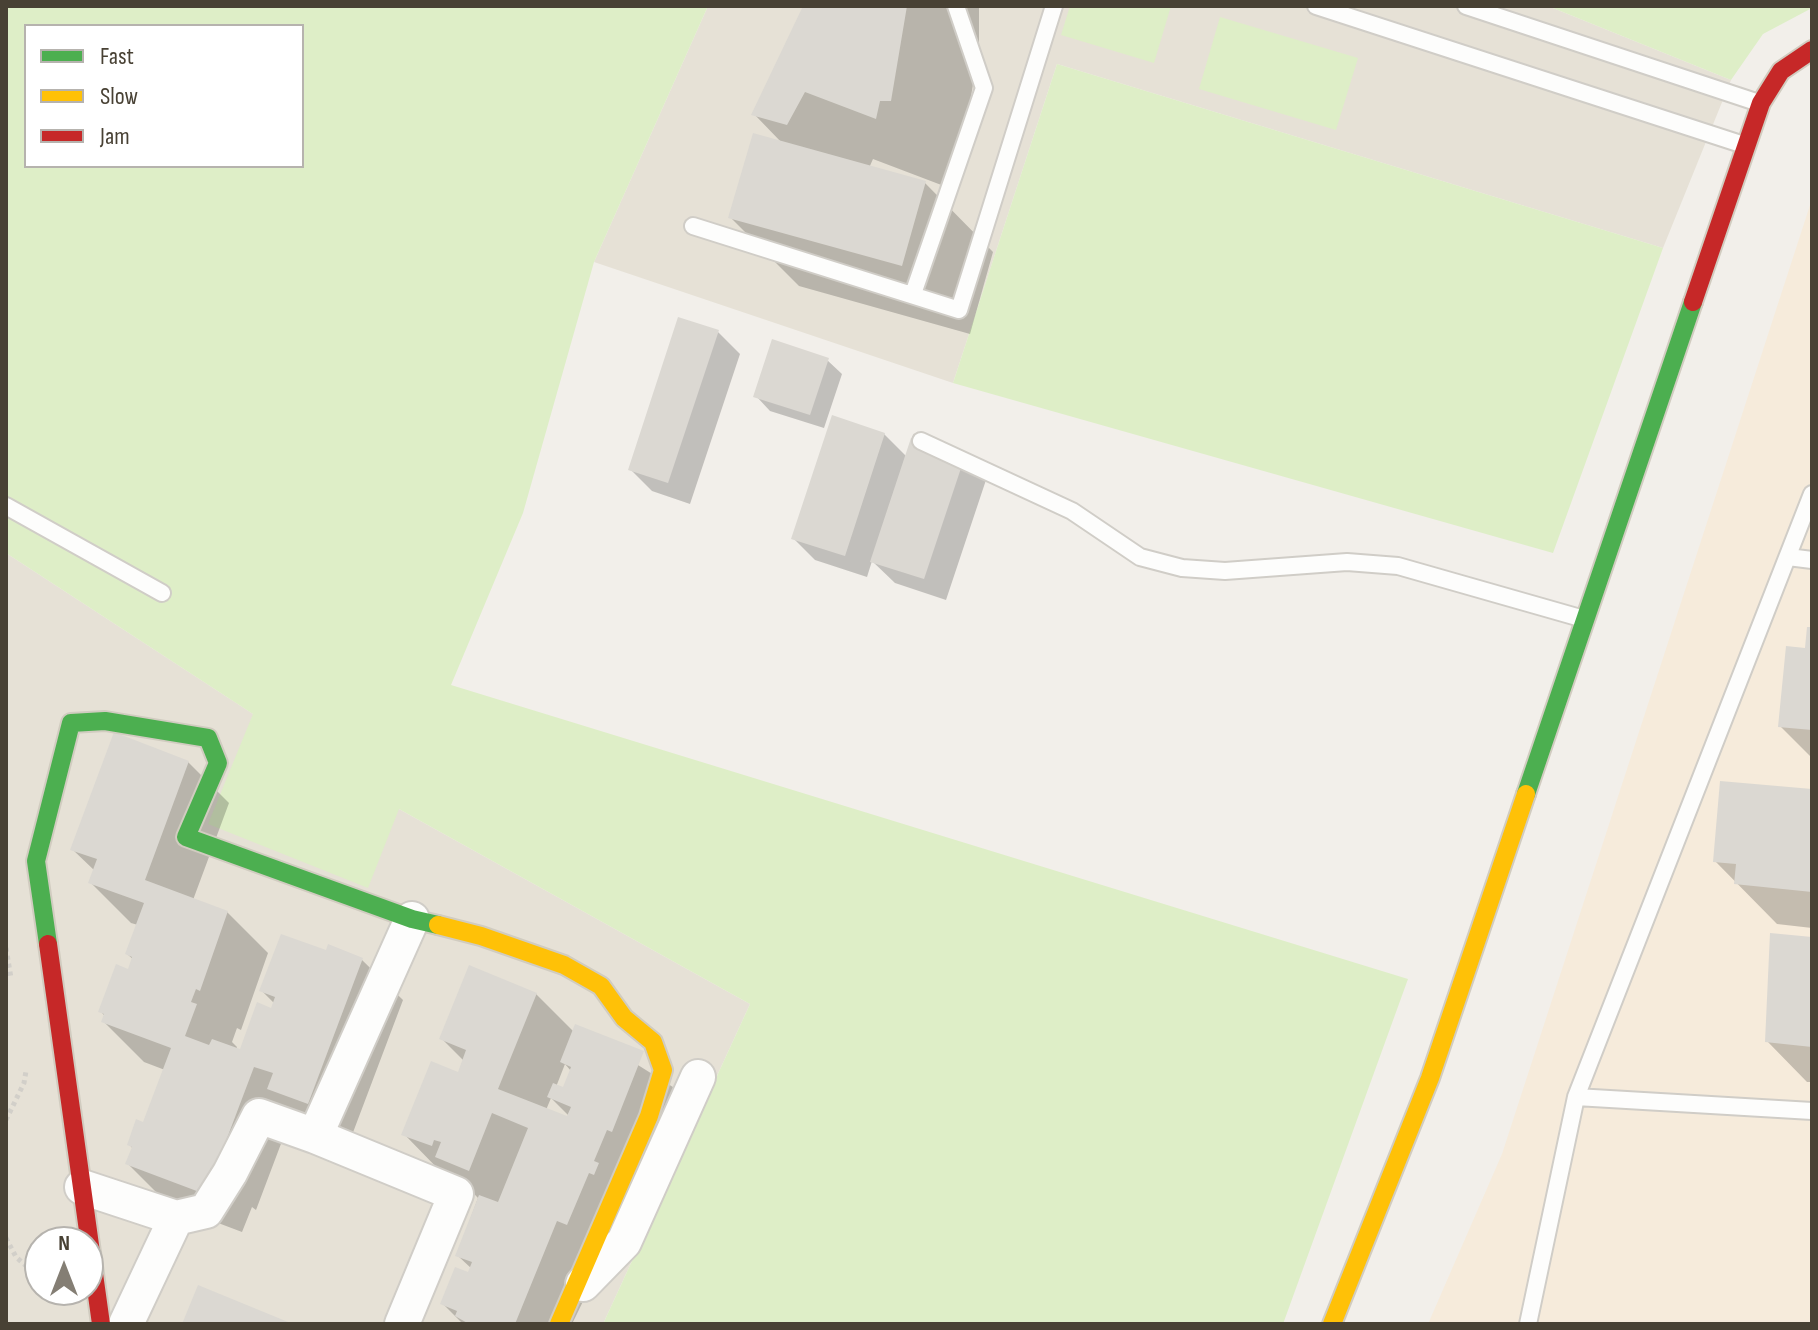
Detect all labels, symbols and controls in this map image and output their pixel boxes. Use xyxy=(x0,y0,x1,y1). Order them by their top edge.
legend xyxy=(24,24,304,168)
text: Fast xyxy=(100,42,134,71)
text: Slow xyxy=(100,82,138,111)
text: Jam xyxy=(100,122,130,151)
north arrow xyxy=(24,1226,104,1306)
text: N xyxy=(58,1230,70,1257)

